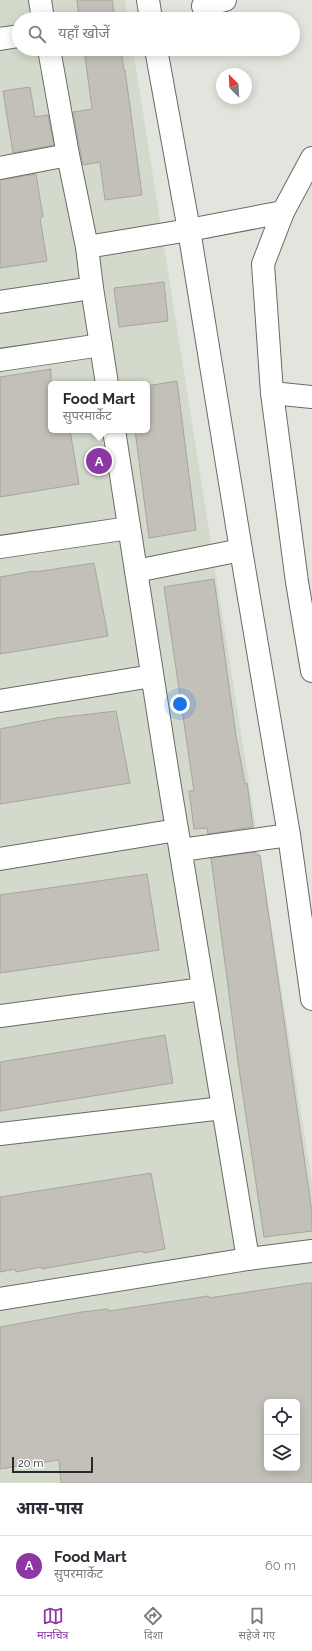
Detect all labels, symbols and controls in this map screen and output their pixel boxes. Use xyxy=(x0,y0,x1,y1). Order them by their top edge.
search box xyxy=(12,12,300,56)
icon: search xyxy=(26,23,48,45)
text: यहाँ खोजें xyxy=(58,24,110,42)
north arrow xyxy=(216,68,252,104)
popup xyxy=(48,381,150,433)
text: Food Mart xyxy=(63,390,135,408)
text: सुपरमार्केट xyxy=(63,408,112,423)
pin: A xyxy=(86,446,112,476)
your location xyxy=(170,694,190,714)
map controls xyxy=(264,1399,300,1471)
button: locate xyxy=(264,1399,300,1435)
button: layers xyxy=(264,1435,300,1471)
scale bar xyxy=(12,1455,93,1474)
text: 20 m xyxy=(18,1457,43,1470)
text: आस-पास xyxy=(16,1498,83,1518)
text: Food Mart xyxy=(54,1548,127,1566)
text: A xyxy=(25,1558,33,1573)
text: 60 m xyxy=(265,1558,296,1573)
text: सुपरमार्केट xyxy=(54,1566,103,1581)
tab: मानचित्र xyxy=(37,1605,68,1643)
tab: दिशा xyxy=(142,1605,164,1643)
tab: सहेजे गए xyxy=(238,1605,275,1643)

